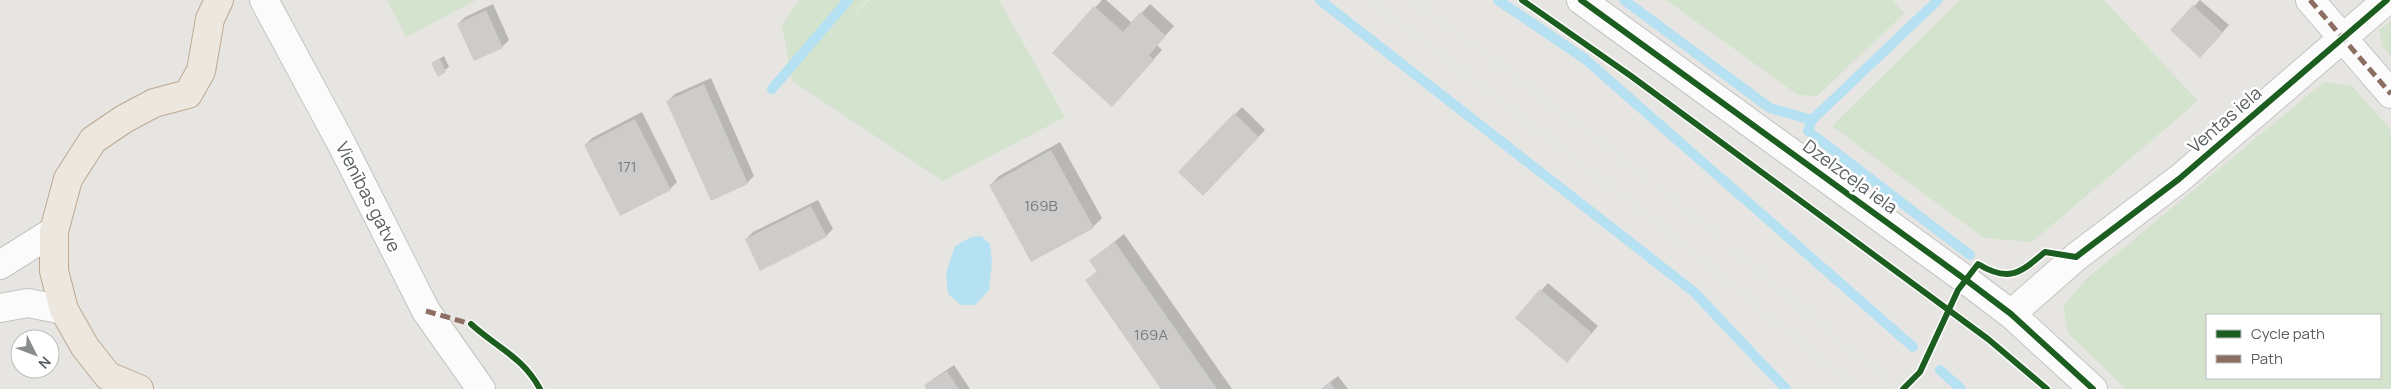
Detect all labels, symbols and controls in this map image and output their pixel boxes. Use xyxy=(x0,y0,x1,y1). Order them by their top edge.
street label: Ventas iela xyxy=(2183,81,2266,158)
street label: Dzelzceļa iela xyxy=(1798,134,1903,219)
street label: Vienības gatve xyxy=(331,137,407,256)
house number: 171 xyxy=(617,156,637,177)
house number: 169B xyxy=(1024,195,1058,216)
legend xyxy=(2206,314,2381,379)
text: Cycle path xyxy=(2251,323,2325,344)
house number: 169A xyxy=(1134,324,1168,345)
north arrow xyxy=(10,329,60,379)
text: Path xyxy=(2251,348,2283,369)
text: N xyxy=(35,353,55,373)

